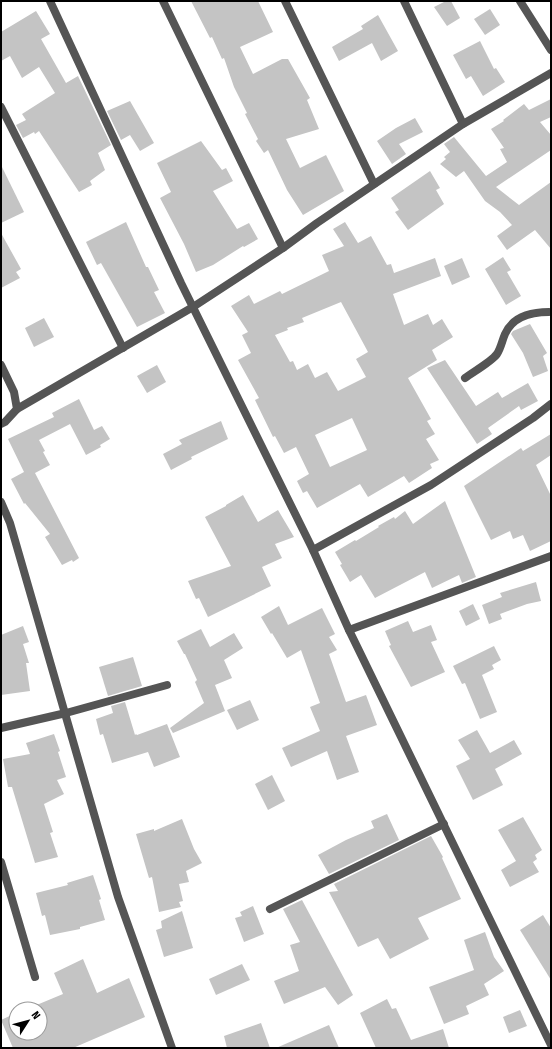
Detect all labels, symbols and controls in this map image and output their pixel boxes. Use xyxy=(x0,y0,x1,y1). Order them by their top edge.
north arrow xyxy=(8,1001,48,1041)
text: N xyxy=(28,1009,43,1022)

